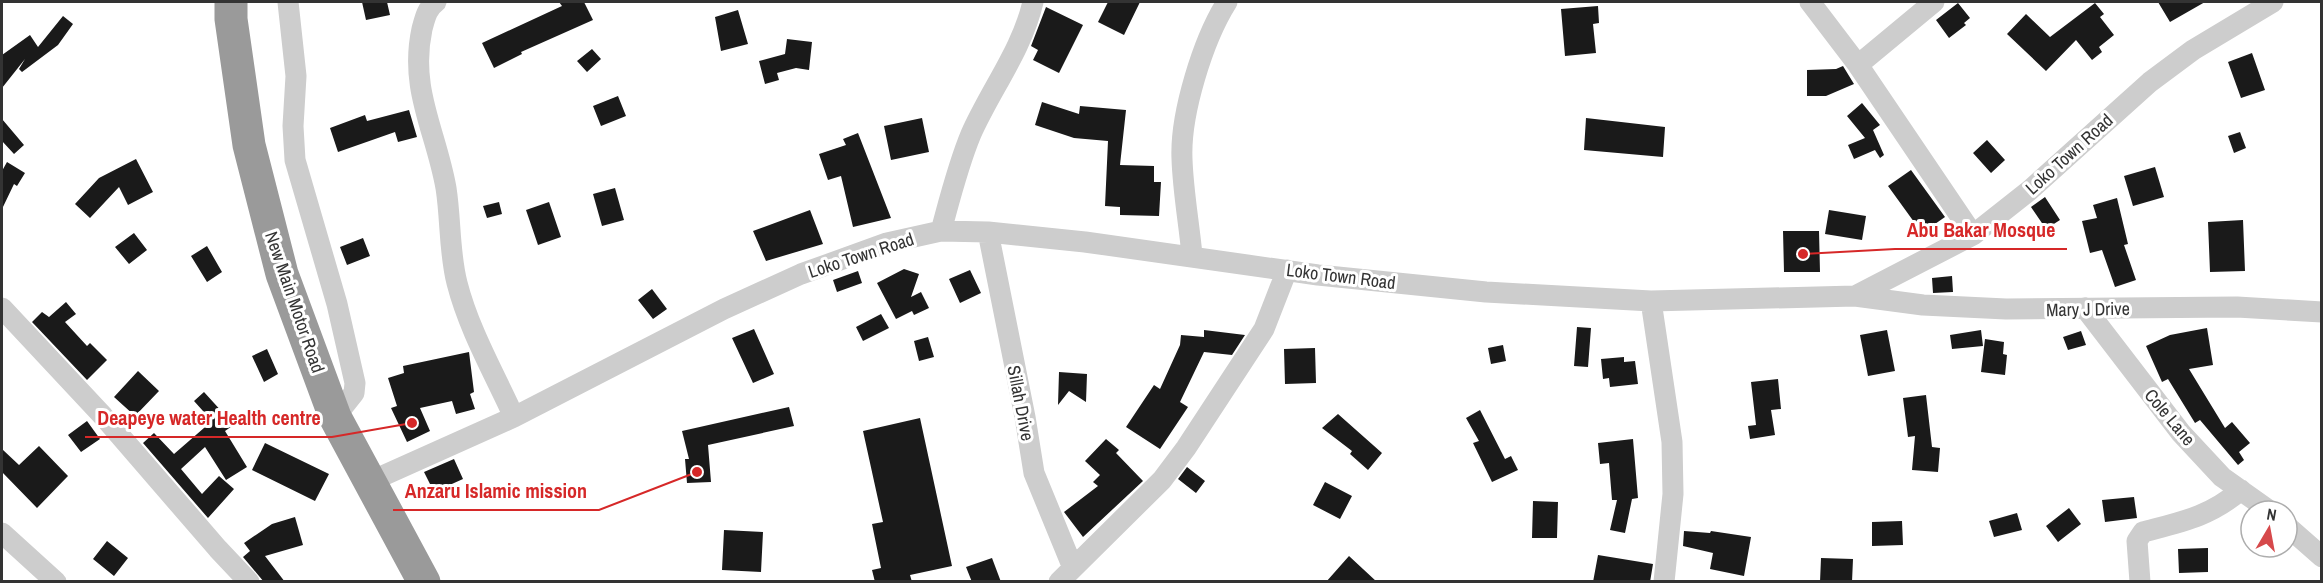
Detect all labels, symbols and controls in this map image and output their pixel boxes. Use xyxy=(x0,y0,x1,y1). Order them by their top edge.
street label: Loko Town Road xyxy=(2020,108,2118,200)
callout: Abu Bakar Mosque xyxy=(1895,211,2067,249)
text: Abu Bakar Mosque xyxy=(1907,216,2055,243)
street label: Loko Town Road xyxy=(805,226,917,284)
street label: New Main Motor Road xyxy=(259,228,331,376)
street label: Loko Town Road xyxy=(1285,257,1397,295)
street label: Mary J Drive xyxy=(2046,296,2130,322)
street label: Sillah Drive xyxy=(1001,363,1041,443)
street label: Cole Lane xyxy=(2139,383,2201,451)
callout: Deapeye water Health centre xyxy=(85,399,332,437)
text: Deapeye water Health centre xyxy=(97,404,321,431)
callout: Anzaru Islamic mission xyxy=(393,472,599,510)
text: Anzaru Islamic mission xyxy=(405,477,587,504)
north arrow xyxy=(2239,499,2299,559)
text: N xyxy=(2265,503,2278,526)

